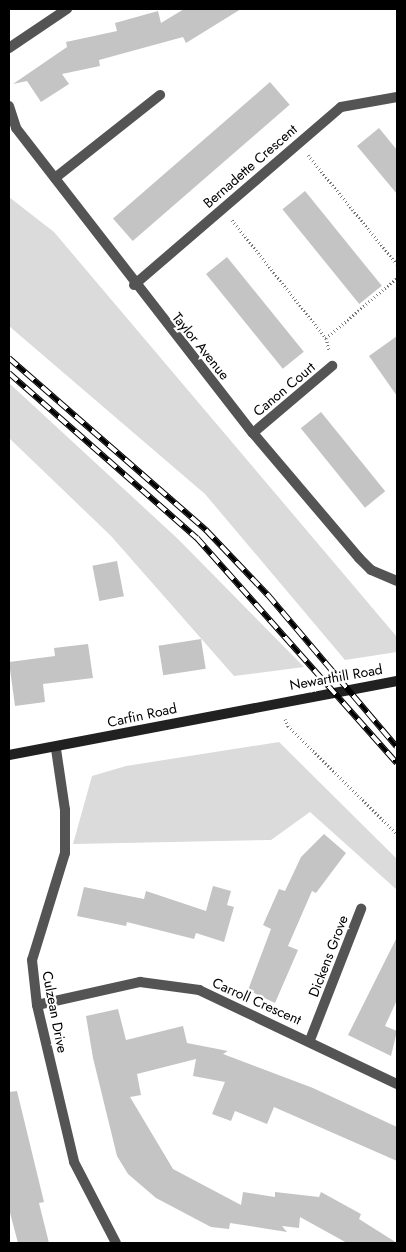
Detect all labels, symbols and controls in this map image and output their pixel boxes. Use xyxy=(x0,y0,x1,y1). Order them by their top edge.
street label: Bernadette Crescent xyxy=(200,121,300,211)
street label: Taylor Avenue xyxy=(169,309,233,383)
street label: Canon Court xyxy=(250,358,318,420)
street label: Newarthill Road xyxy=(288,661,384,693)
street label: Carfin Road xyxy=(106,699,178,731)
street label: Dickens Grove xyxy=(305,913,351,999)
street label: Culzean Drive xyxy=(39,970,71,1054)
street label: Carroll Crescent xyxy=(210,974,304,1028)

